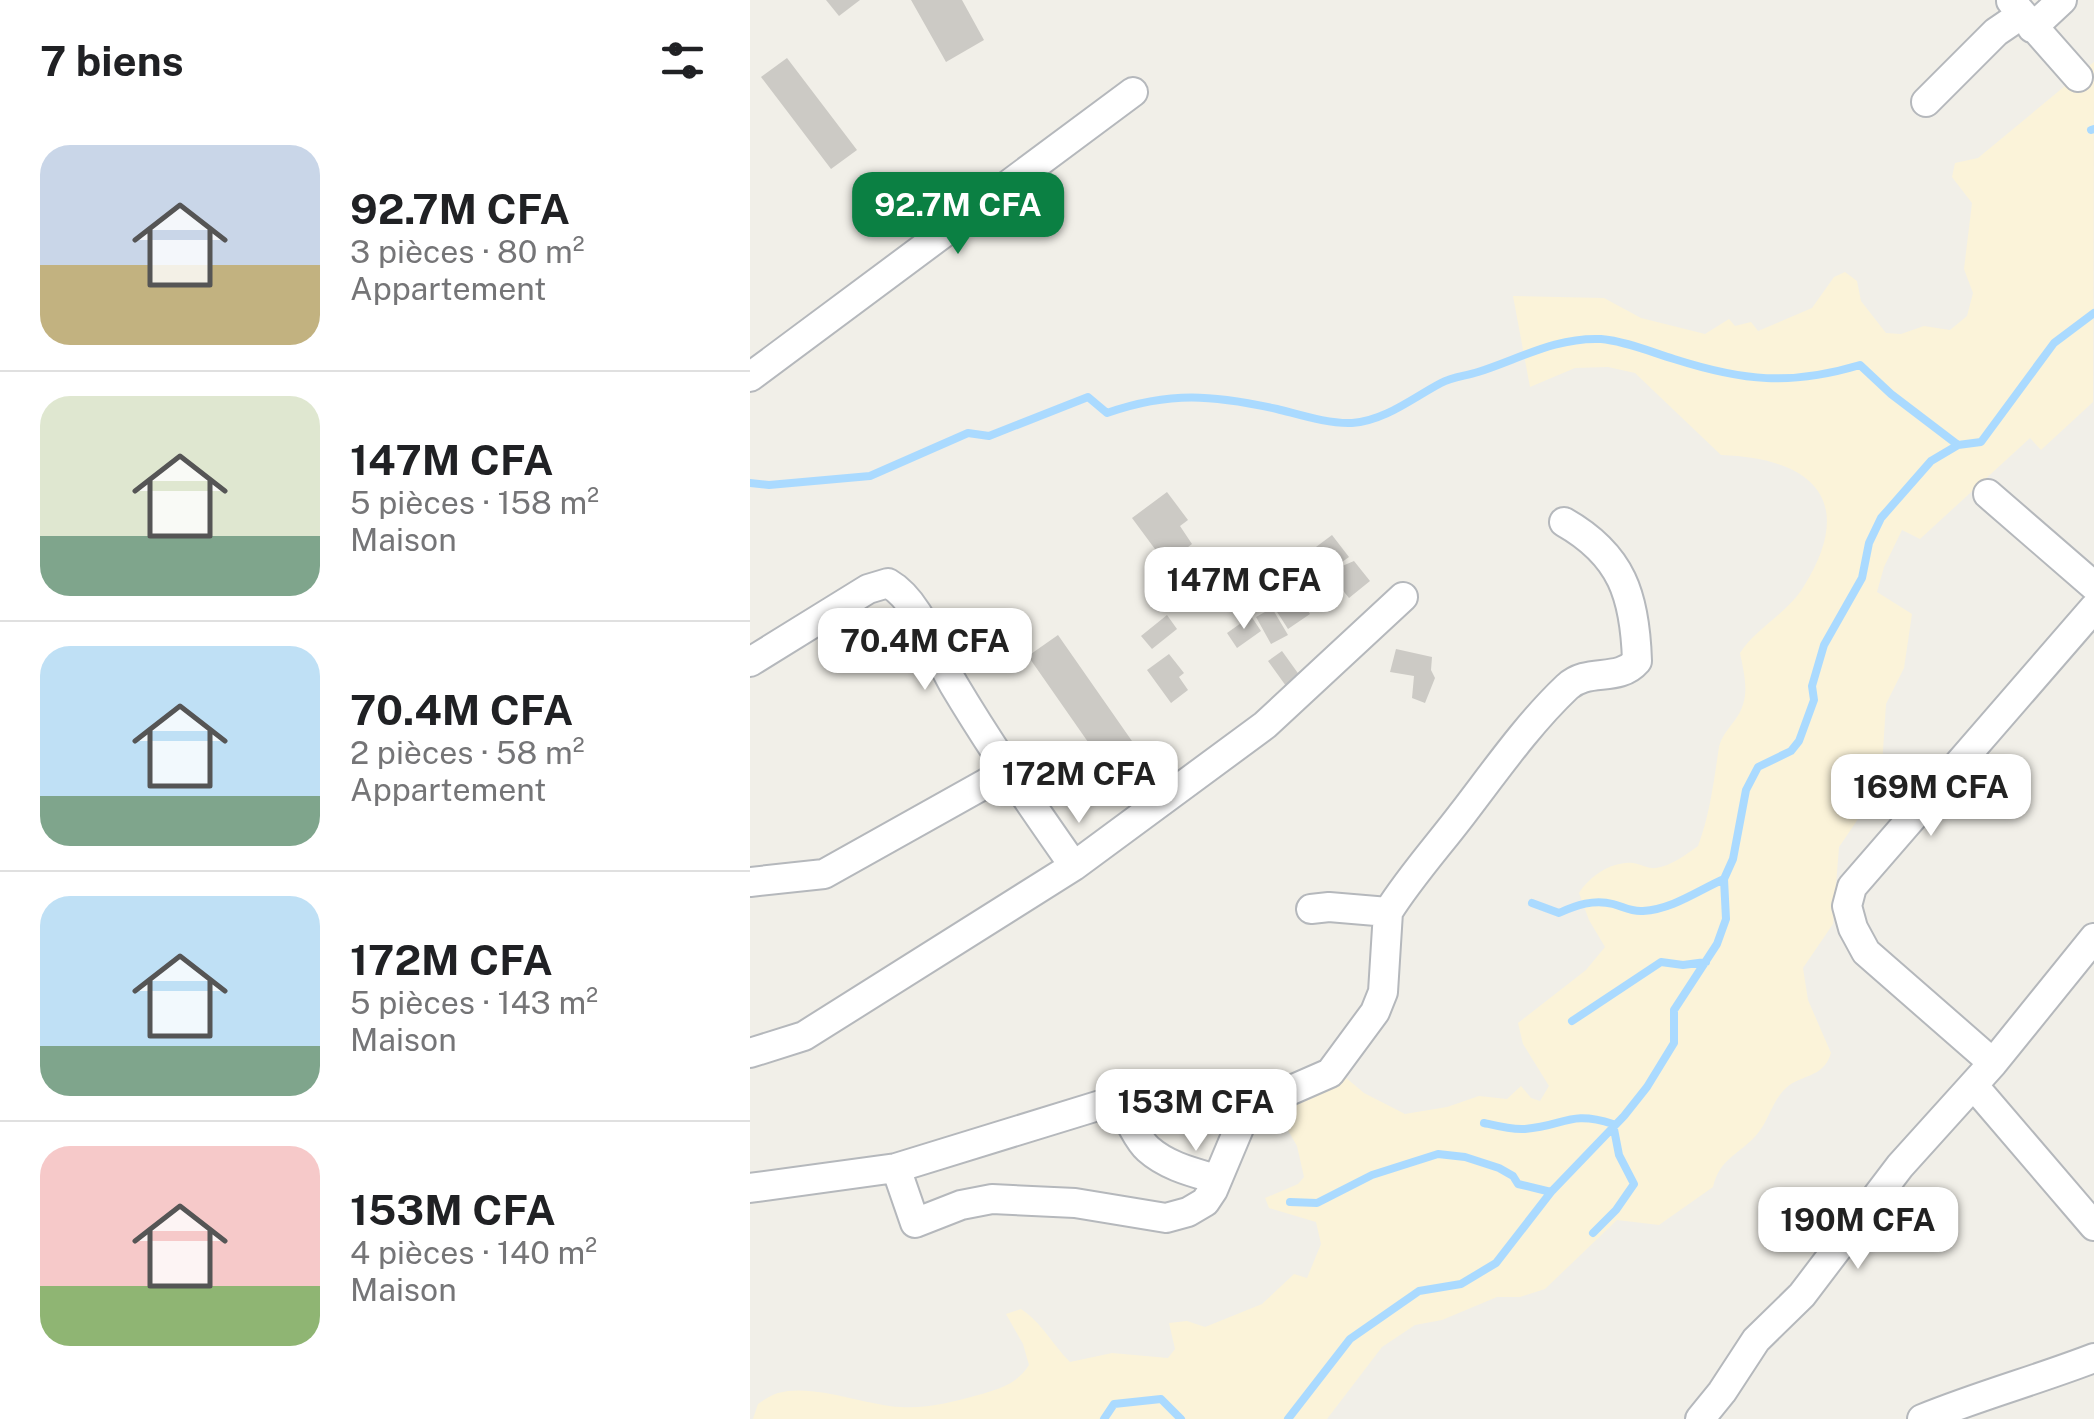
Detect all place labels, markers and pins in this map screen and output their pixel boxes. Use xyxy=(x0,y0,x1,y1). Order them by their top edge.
pin: 92.7M CFA xyxy=(844,172,1072,257)
pin: 147M CFA xyxy=(1141,547,1347,632)
pin: 70.4M CFA xyxy=(811,608,1039,693)
pin: 172M CFA xyxy=(976,741,1182,826)
pin: 169M CFA xyxy=(1828,754,2034,839)
pin: 153M CFA xyxy=(1093,1069,1299,1154)
pin: 190M CFA xyxy=(1755,1187,1961,1272)

